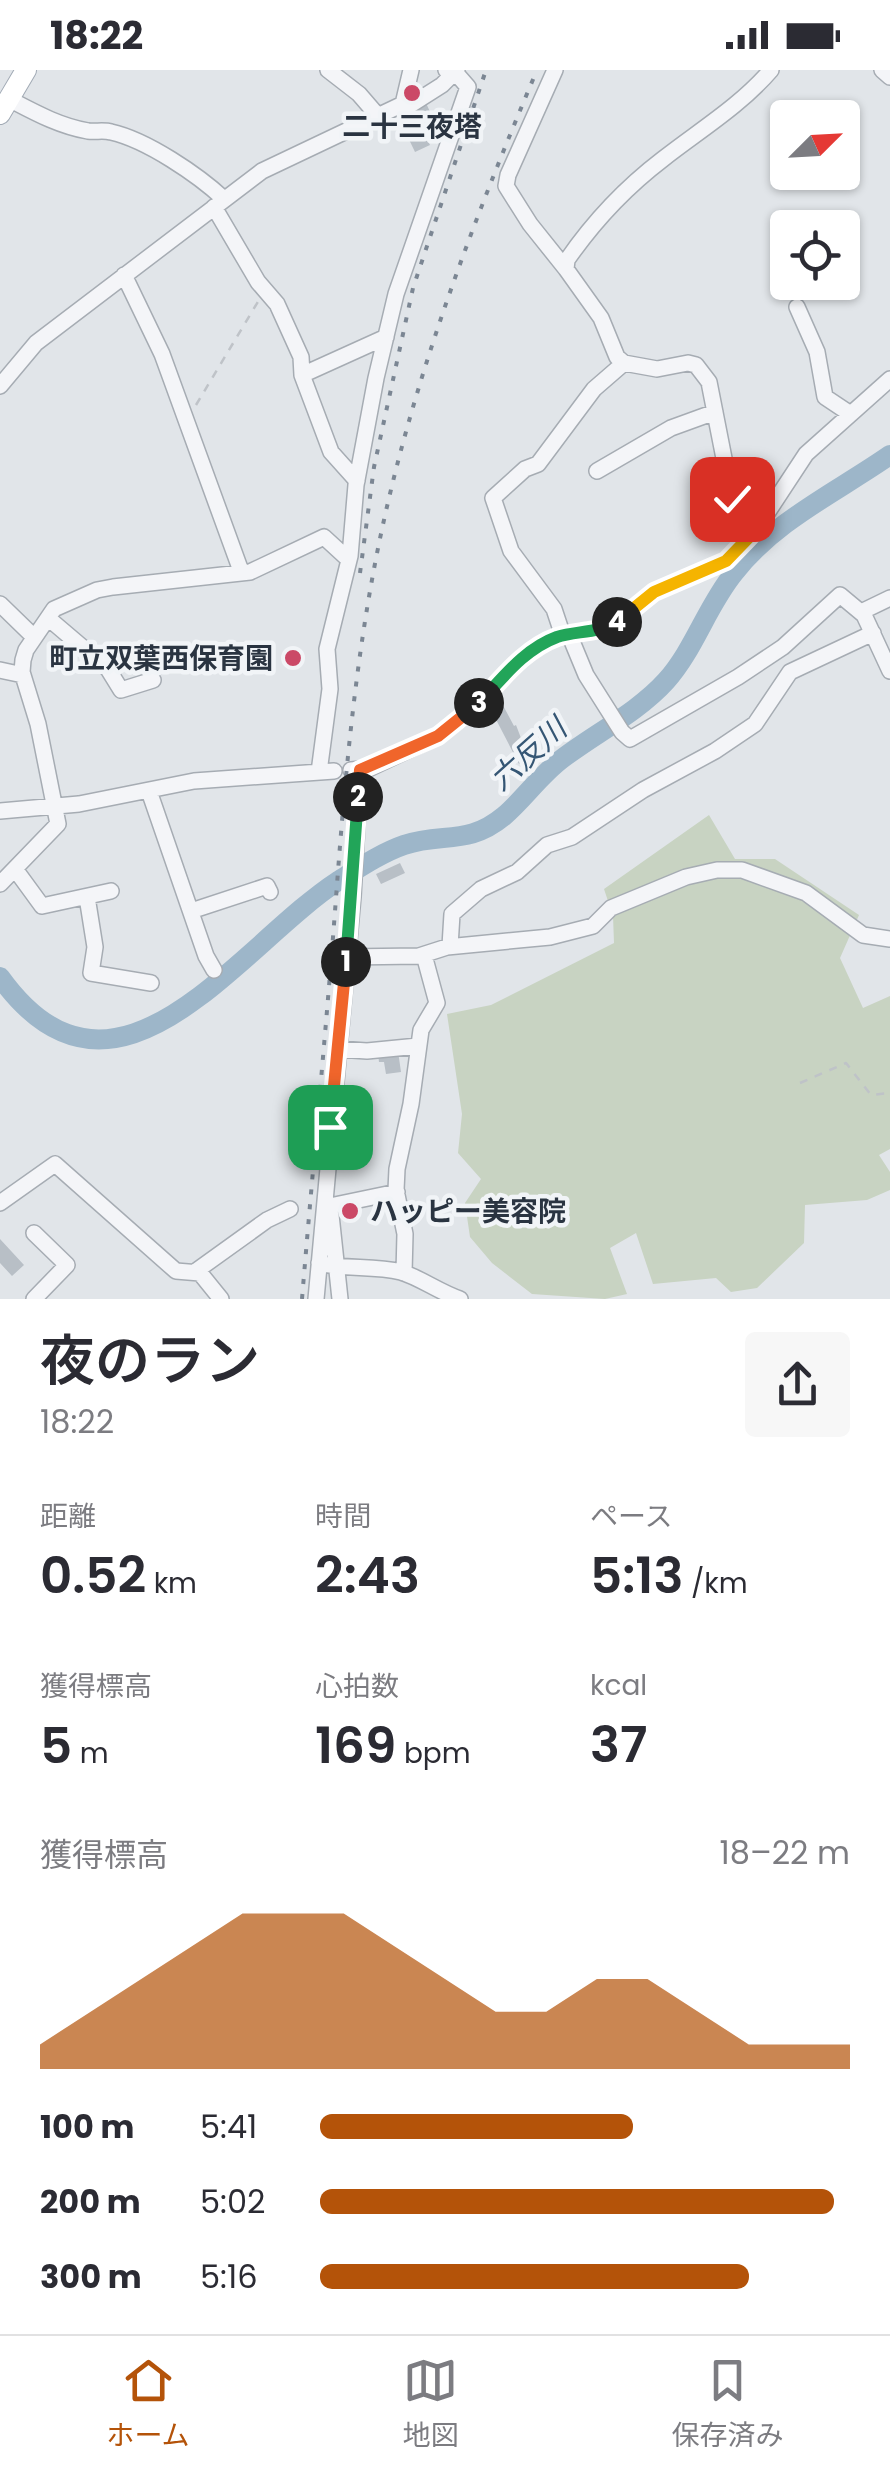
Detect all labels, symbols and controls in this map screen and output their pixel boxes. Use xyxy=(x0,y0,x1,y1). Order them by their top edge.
text: 18:22 xyxy=(50,9,143,62)
marker: 二十三夜塔 xyxy=(401,82,423,104)
north arrow xyxy=(770,100,860,190)
map controls xyxy=(770,100,860,300)
place label: 二十三夜塔 xyxy=(342,107,482,146)
button: locate xyxy=(770,210,860,300)
pin xyxy=(690,457,775,542)
icon: check xyxy=(705,472,760,527)
pin: 4 xyxy=(592,597,642,647)
text: 4 xyxy=(608,602,626,641)
place label: 町立双葉西保育園 xyxy=(49,639,273,678)
marker: 町立双葉西保育園 xyxy=(282,647,304,669)
pin: 3 xyxy=(454,678,504,728)
text: 3 xyxy=(471,683,487,722)
water label: 六反川 xyxy=(480,706,578,800)
pin: 2 xyxy=(333,772,383,822)
text: 2 xyxy=(350,777,366,816)
pin: 1 xyxy=(321,937,371,987)
text: 1 xyxy=(341,942,351,981)
pin xyxy=(288,1085,373,1170)
icon: arrive xyxy=(303,1100,358,1155)
place label: ハッピー美容院 xyxy=(370,1192,566,1231)
marker: ハッピー美容院 xyxy=(339,1200,361,1222)
text: 夜のラン xyxy=(40,1322,260,1399)
button: share xyxy=(745,1332,850,1437)
text: 18:22 xyxy=(40,1399,114,1444)
text: 距離 xyxy=(40,1497,96,1536)
text: 時間 xyxy=(315,1497,371,1536)
text: ペース xyxy=(590,1497,673,1536)
text: 0.52 xyxy=(40,1540,146,1611)
text: 2:43 xyxy=(315,1540,420,1611)
text: 5:13 xyxy=(590,1540,683,1611)
text: km xyxy=(146,1564,197,1603)
text: /km xyxy=(683,1564,747,1603)
text: kcal xyxy=(590,1666,647,1705)
text: 獲得標高 xyxy=(40,1667,152,1706)
text: 心拍数 xyxy=(315,1667,399,1706)
text: 37 xyxy=(590,1709,647,1780)
text: 5 xyxy=(40,1710,72,1781)
text: 169 xyxy=(315,1710,396,1781)
text: m xyxy=(72,1734,109,1773)
text: bpm xyxy=(396,1734,471,1773)
text: 18–22 m xyxy=(720,1830,850,1875)
text: 獲得標高 xyxy=(40,1832,168,1877)
text: 100 m xyxy=(40,2104,134,2149)
text: 5:41 xyxy=(200,2104,257,2149)
text: 200 m xyxy=(40,2179,141,2224)
text: 5:02 xyxy=(200,2179,265,2224)
text: 300 m xyxy=(40,2254,142,2299)
text: 5:16 xyxy=(200,2254,257,2299)
tab: ホーム xyxy=(106,2353,190,2457)
tab: 地図 xyxy=(403,2353,459,2457)
tab: 保存済み xyxy=(671,2353,784,2457)

